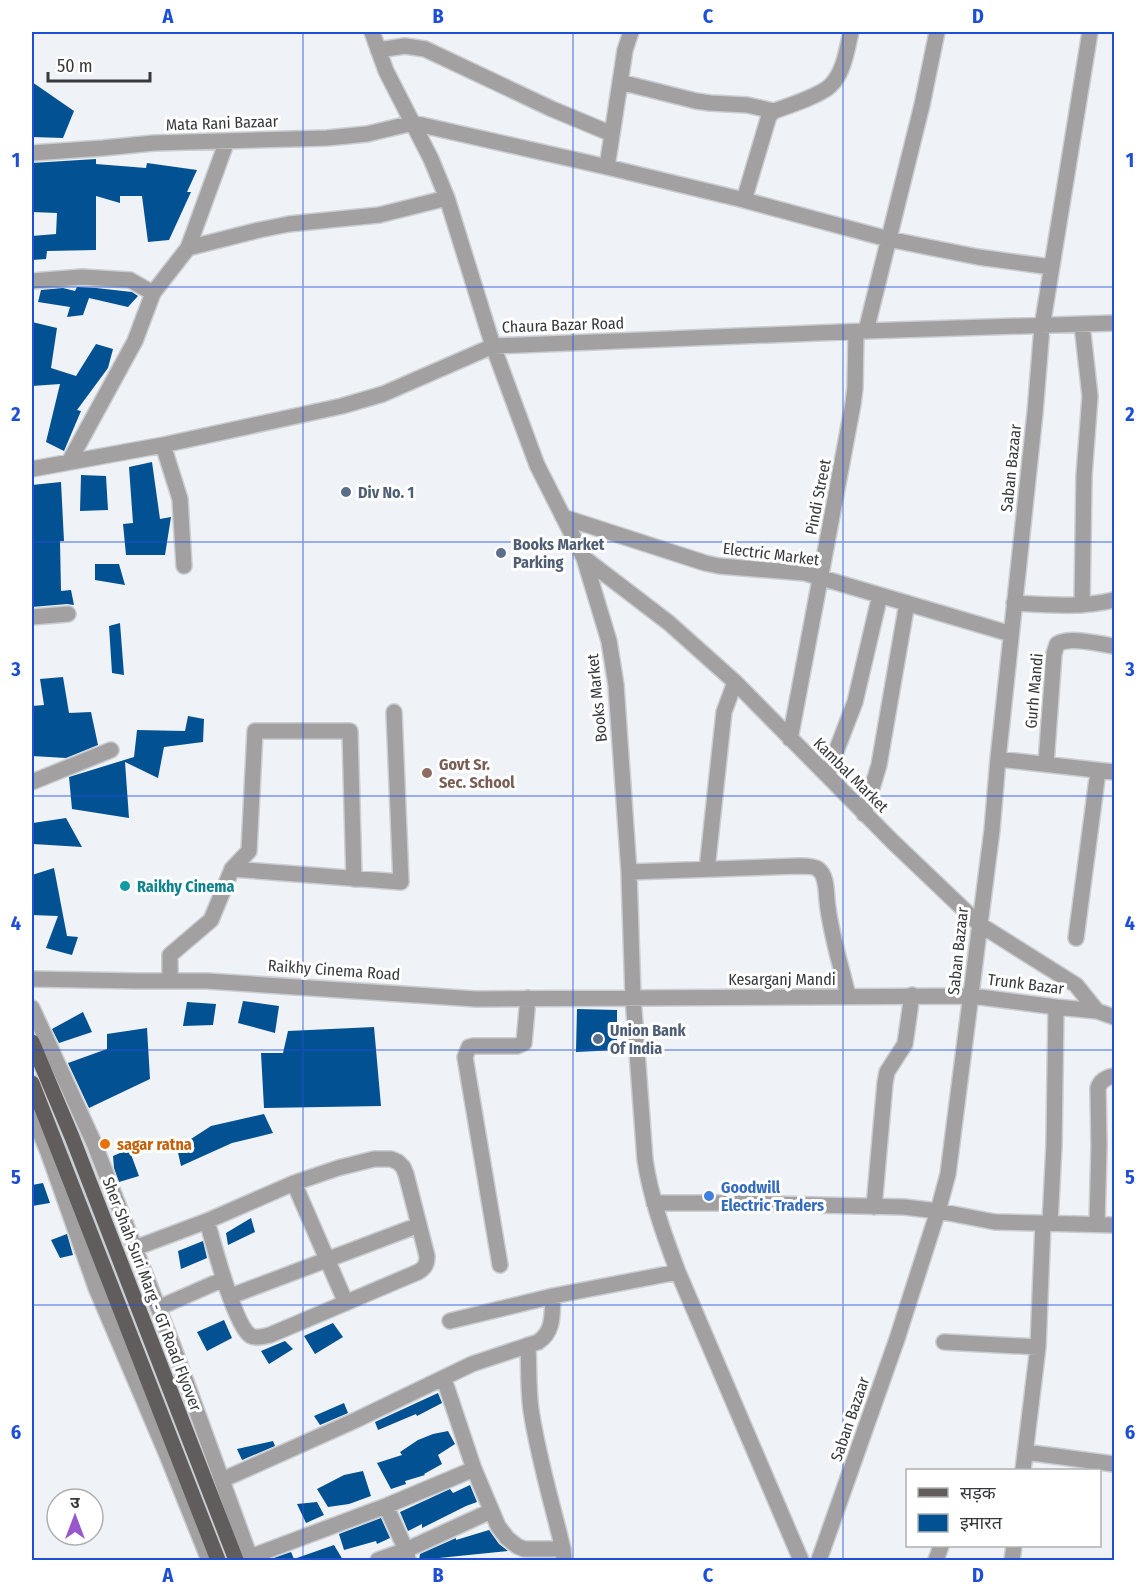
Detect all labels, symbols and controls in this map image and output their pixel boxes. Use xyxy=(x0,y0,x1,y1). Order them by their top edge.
text: A xyxy=(162,4,175,28)
text: B xyxy=(432,4,444,28)
text: C xyxy=(703,4,714,28)
text: D xyxy=(972,4,984,28)
scale bar xyxy=(48,45,150,83)
text: 50 m xyxy=(57,55,93,77)
street label: Mata Rani Bazaar xyxy=(165,112,279,134)
text: 1 xyxy=(12,148,20,172)
text: 1 xyxy=(1126,148,1134,172)
street label: Chaura Bazar Road xyxy=(502,313,624,337)
text: 2 xyxy=(10,402,21,426)
text: 2 xyxy=(1124,402,1135,426)
street label: Saban Bazaar xyxy=(997,423,1025,513)
street label: Pindi Street xyxy=(801,457,835,536)
place label: Div No. 1 xyxy=(358,483,414,502)
marker: Div No. 1 xyxy=(339,485,353,499)
place label: Books Market Parking xyxy=(513,535,605,572)
street label: Electric Market xyxy=(722,539,821,569)
marker: Books Market Parking xyxy=(494,546,508,560)
street label: Books Market xyxy=(583,652,611,743)
street label: Gurh Mandi xyxy=(1021,653,1047,729)
text: 3 xyxy=(10,657,21,681)
text: 3 xyxy=(1124,657,1135,681)
street label: Kambal Market xyxy=(810,734,893,817)
place label: Govt Sr. Sec. School xyxy=(439,755,515,792)
marker: Govt Sr. Sec. School xyxy=(420,766,434,780)
place label: Raikhy Cinema xyxy=(137,877,235,896)
marker: Raikhy Cinema xyxy=(118,879,132,893)
street label: Saban Bazaar xyxy=(944,906,972,996)
text: 4 xyxy=(11,911,21,935)
text: 4 xyxy=(1125,911,1135,935)
street label: Raikhy Cinema Road xyxy=(267,956,401,984)
street label: Kesarganj Mandi xyxy=(728,970,836,989)
street label: Trunk Bazar xyxy=(987,970,1066,998)
place label: Union Bank Of India xyxy=(610,1021,686,1058)
marker: Union Bank Of India xyxy=(591,1032,605,1046)
place label: sagar ratna xyxy=(117,1135,192,1154)
marker: sagar ratna xyxy=(98,1137,112,1151)
text: 5 xyxy=(11,1165,21,1189)
text: 5 xyxy=(1125,1165,1135,1189)
street label: Sher Shah Suri Marg - GT Road Flyover xyxy=(99,1174,206,1414)
place label: Goodwill Electric Traders xyxy=(721,1178,824,1215)
marker: Goodwill Electric Traders xyxy=(702,1189,716,1203)
street label: Saban Bazaar xyxy=(827,1374,873,1464)
text: 6 xyxy=(11,1420,21,1444)
text: 6 xyxy=(1125,1420,1135,1444)
legend xyxy=(906,1469,1101,1547)
text: सड़क xyxy=(960,1482,997,1504)
north arrow xyxy=(45,1487,105,1547)
text: उ xyxy=(70,1493,80,1512)
text: इमारत xyxy=(960,1512,1003,1534)
text: A xyxy=(162,1563,175,1587)
text: B xyxy=(432,1563,444,1587)
text: C xyxy=(703,1563,714,1587)
text: D xyxy=(972,1563,984,1587)

